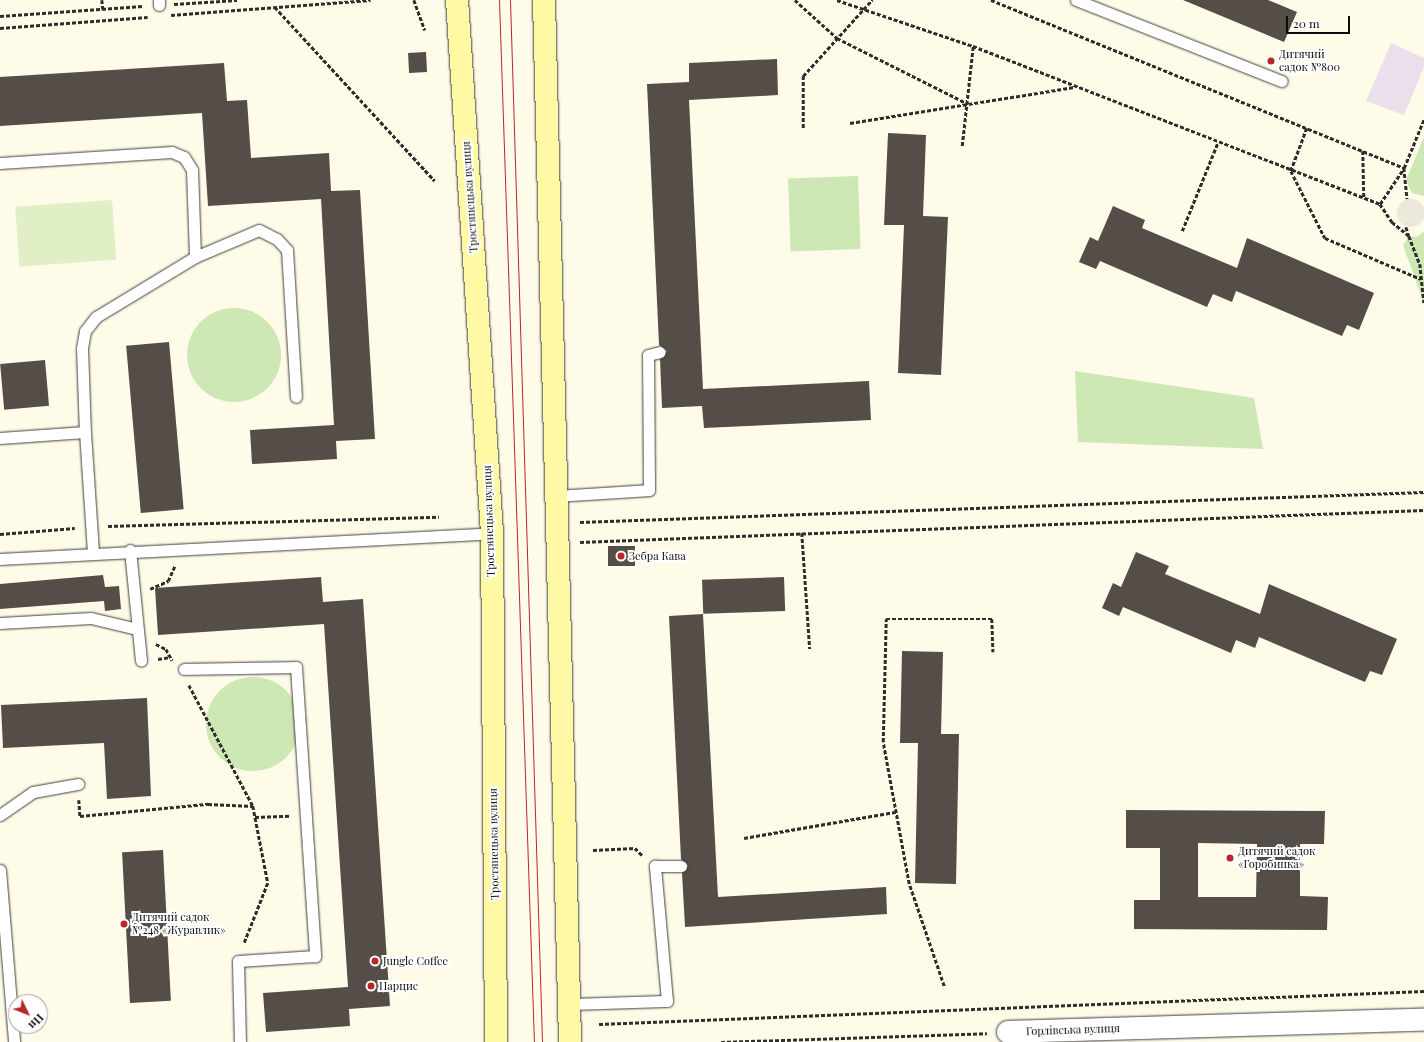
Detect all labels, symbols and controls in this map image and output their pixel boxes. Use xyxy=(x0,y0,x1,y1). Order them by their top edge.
scale bar xyxy=(1288,8,1352,34)
text: 20 m xyxy=(1293,15,1320,31)
place label: Дитячий садок №800 xyxy=(1279,48,1340,74)
marker: Дитячий садок №800 xyxy=(1266,56,1276,66)
street label: Тростянецька вулиця xyxy=(460,141,480,253)
street label: Тростянецька вулиця xyxy=(480,465,498,577)
place label: Зебра Кава xyxy=(629,549,686,563)
marker: Зебра Кава xyxy=(616,551,626,561)
street label: Тростянецька вулиця xyxy=(486,788,502,900)
place label: Дитячий садок «Горобинка» xyxy=(1238,845,1315,871)
marker: Дитячий садок «Горобинка» xyxy=(1225,853,1235,863)
place label: Дитячий садок №248 «Журавлик» xyxy=(132,911,226,937)
marker: Дитячий садок №248 «Журавлик» xyxy=(119,919,129,929)
place label: Jungle Coffee xyxy=(383,954,448,968)
marker: Jungle Coffee xyxy=(370,956,380,966)
place label: Нарцис xyxy=(379,979,418,993)
marker: Нарцис xyxy=(366,981,376,991)
north arrow xyxy=(8,994,48,1034)
text: Пн xyxy=(26,1011,47,1033)
street label: Горлівська вулиця xyxy=(1026,1022,1120,1038)

